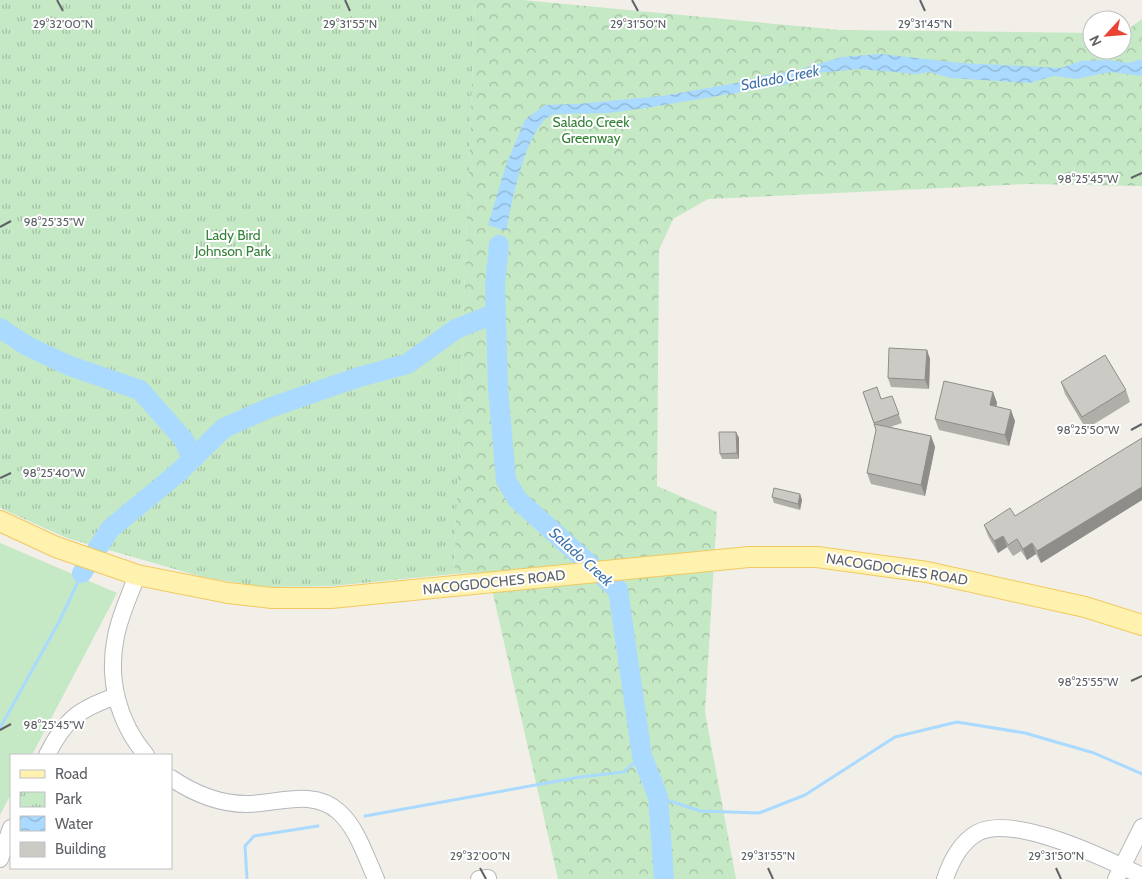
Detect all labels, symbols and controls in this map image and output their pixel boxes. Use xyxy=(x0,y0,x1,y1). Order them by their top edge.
north arrow xyxy=(1082,10,1132,60)
text: 29°32'00"N xyxy=(33,16,93,31)
text: 29°31'55"N xyxy=(323,16,377,31)
text: 29°31'50"N xyxy=(610,16,666,31)
text: 29°31'45"N xyxy=(898,16,952,31)
text: N xyxy=(1085,32,1106,49)
water label: Salado Creek xyxy=(739,61,821,94)
park label: Salado Creek Greenway xyxy=(553,113,630,147)
text: 98°25'45"W xyxy=(1058,171,1119,186)
text: 98°25'35"W xyxy=(24,214,85,229)
park label: Lady Bird Johnson Park xyxy=(194,226,272,260)
text: 98°25'50"W xyxy=(1057,422,1120,437)
text: 98°25'40"W xyxy=(23,465,86,480)
water label: Salado Creek xyxy=(546,524,617,591)
street label: NACOGDOCHES ROAD xyxy=(825,549,969,589)
street label: NACOGDOCHES ROAD xyxy=(422,566,566,598)
text: 98°25'55"W xyxy=(1058,674,1119,689)
text: 98°25'45"W xyxy=(24,717,85,732)
legend xyxy=(10,754,172,869)
text: Road xyxy=(55,765,88,783)
text: Park xyxy=(55,790,82,808)
text: Water xyxy=(55,815,93,833)
text: Building xyxy=(55,840,106,858)
text: 29°32'00"N xyxy=(450,848,510,863)
text: 29°31'55"N xyxy=(741,848,795,863)
text: 29°31'50"N xyxy=(1028,848,1084,863)

